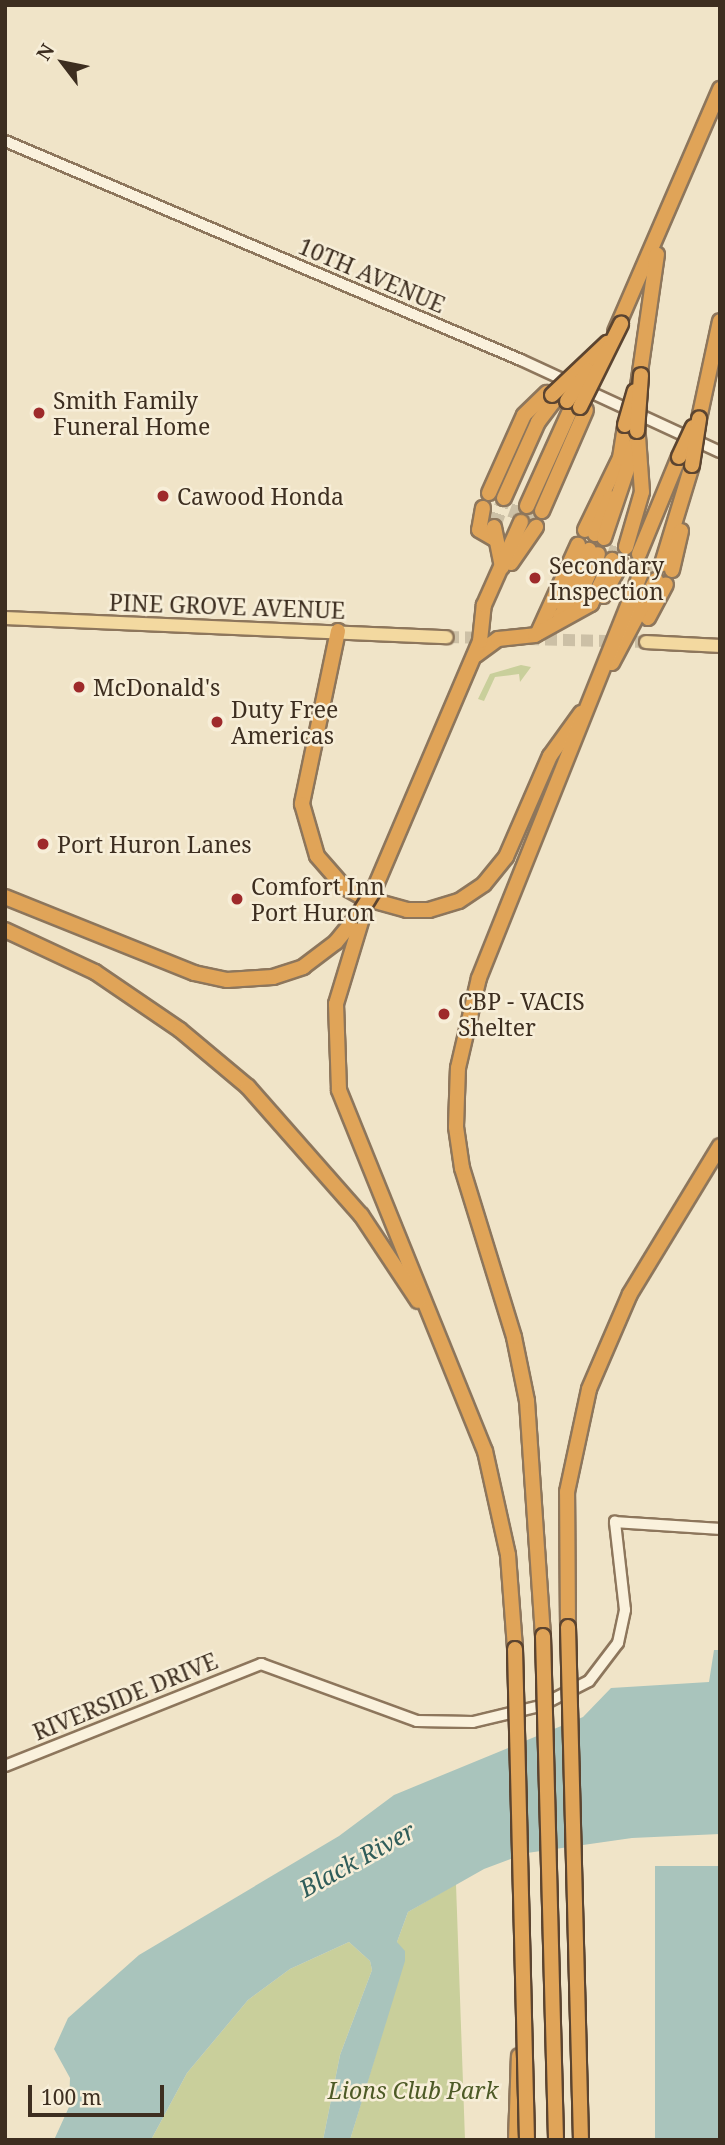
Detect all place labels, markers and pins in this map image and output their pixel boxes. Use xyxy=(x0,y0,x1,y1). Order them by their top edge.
place label: Smith Family Funeral Home xyxy=(53,386,210,440)
marker: Smith Family Funeral Home xyxy=(31,405,47,421)
place label: Cawood Honda xyxy=(177,482,344,510)
marker: Cawood Honda xyxy=(155,488,171,504)
place label: Secondary Inspection xyxy=(549,551,664,605)
marker: Secondary Inspection xyxy=(527,570,543,586)
place label: McDonald's xyxy=(93,673,220,701)
marker: McDonald's xyxy=(71,679,87,695)
place label: Duty Free Americas xyxy=(231,695,338,749)
marker: Duty Free Americas xyxy=(209,714,225,730)
place label: Port Huron Lanes xyxy=(57,830,252,858)
marker: Port Huron Lanes xyxy=(35,836,51,852)
place label: Comfort Inn Port Huron xyxy=(251,872,385,926)
marker: Comfort Inn Port Huron xyxy=(229,891,245,907)
place label: CBP - VACIS Shelter xyxy=(458,987,585,1041)
marker: CBP - VACIS Shelter xyxy=(436,1006,452,1022)

